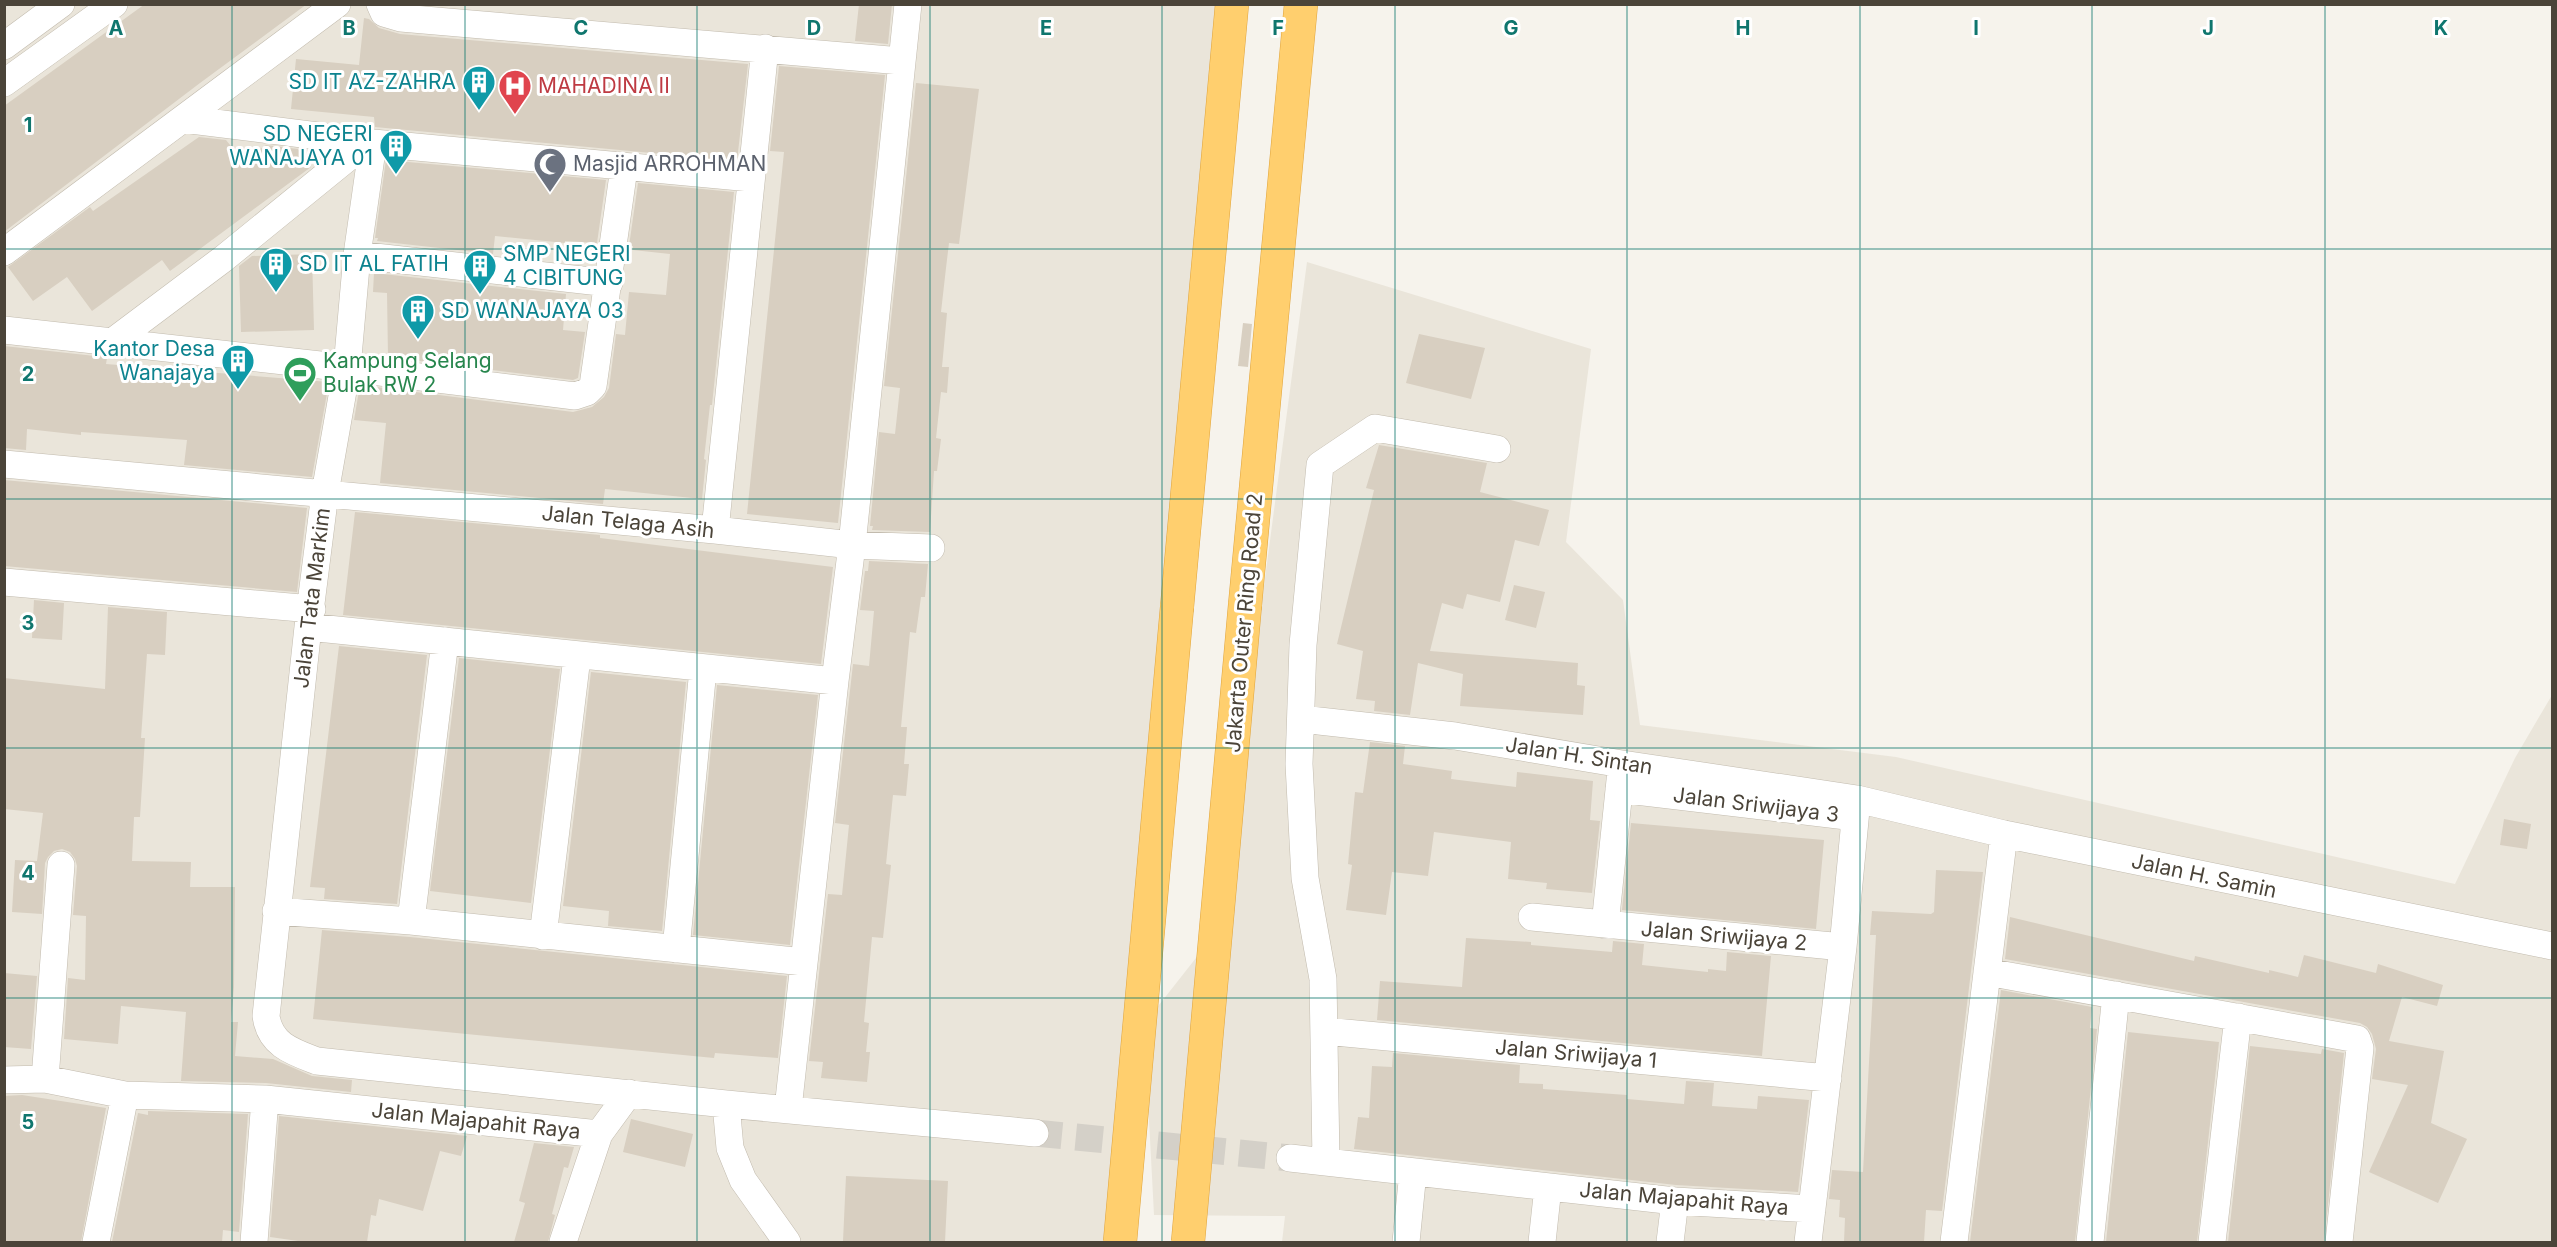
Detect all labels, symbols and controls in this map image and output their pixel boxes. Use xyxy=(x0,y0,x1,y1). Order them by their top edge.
text: A xyxy=(109,16,124,40)
text: B xyxy=(342,16,356,40)
text: C xyxy=(574,16,588,40)
text: D xyxy=(807,16,821,40)
text: E xyxy=(1040,16,1052,40)
text: F xyxy=(1272,16,1284,40)
text: G xyxy=(1503,16,1519,40)
text: H xyxy=(1736,16,1750,40)
text: I xyxy=(1973,16,1979,40)
text: J xyxy=(2202,16,2214,40)
text: K xyxy=(2434,16,2448,40)
building icon: SD IT AZ-ZAHRA xyxy=(461,64,497,111)
hospital icon: MAHADINA II xyxy=(497,68,533,115)
place label: SD IT AZ-ZAHRA xyxy=(289,69,456,94)
place label: MAHADINA II xyxy=(538,73,670,98)
text: 1 xyxy=(24,113,32,137)
place label: SD NEGERI WANAJAYA 01 xyxy=(229,121,373,170)
building icon: SD NEGERI WANAJAYA 01 xyxy=(378,128,414,175)
mosque icon: Masjid ARROHMAN xyxy=(532,146,568,193)
place label: Masjid ARROHMAN xyxy=(573,151,766,176)
place label: SMP NEGERI 4 CIBITUNG xyxy=(503,241,631,290)
building icon: SD IT AL FATIH xyxy=(258,246,294,293)
building icon: SMP NEGERI 4 CIBITUNG xyxy=(462,248,498,295)
place label: SD IT AL FATIH xyxy=(299,251,449,276)
building icon: SD WANAJAYA 03 xyxy=(400,293,436,340)
place label: SD WANAJAYA 03 xyxy=(441,298,624,323)
place label: Kantor Desa Wanajaya xyxy=(93,336,215,385)
building icon: Kantor Desa Wanajaya xyxy=(220,343,256,390)
place label: Kampung Selang Bulak RW 2 xyxy=(323,348,492,397)
sports icon: Kampung Selang Bulak RW 2 xyxy=(282,355,318,402)
text: 2 xyxy=(22,362,34,386)
street label: Jakarta Outer Ring Road 2 xyxy=(1220,492,1267,754)
street label: Jalan Telaga Asih xyxy=(540,500,716,543)
street label: Jalan Tata Markim xyxy=(288,506,335,690)
text: 3 xyxy=(22,611,34,635)
street label: Jalan H. Sintan xyxy=(1504,732,1654,779)
street label: Jalan Sriwijaya 3 xyxy=(1672,782,1840,827)
street label: Jalan H. Samin xyxy=(2129,848,2279,903)
text: 4 xyxy=(21,861,35,885)
street label: Jalan Sriwijaya 2 xyxy=(1640,916,1808,955)
street label: Jalan Sriwijaya 1 xyxy=(1494,1034,1658,1073)
street label: Jalan Majapahit Raya xyxy=(370,1097,582,1144)
text: 5 xyxy=(22,1110,34,1134)
street label: Jalan Majapahit Raya xyxy=(1578,1177,1790,1220)

